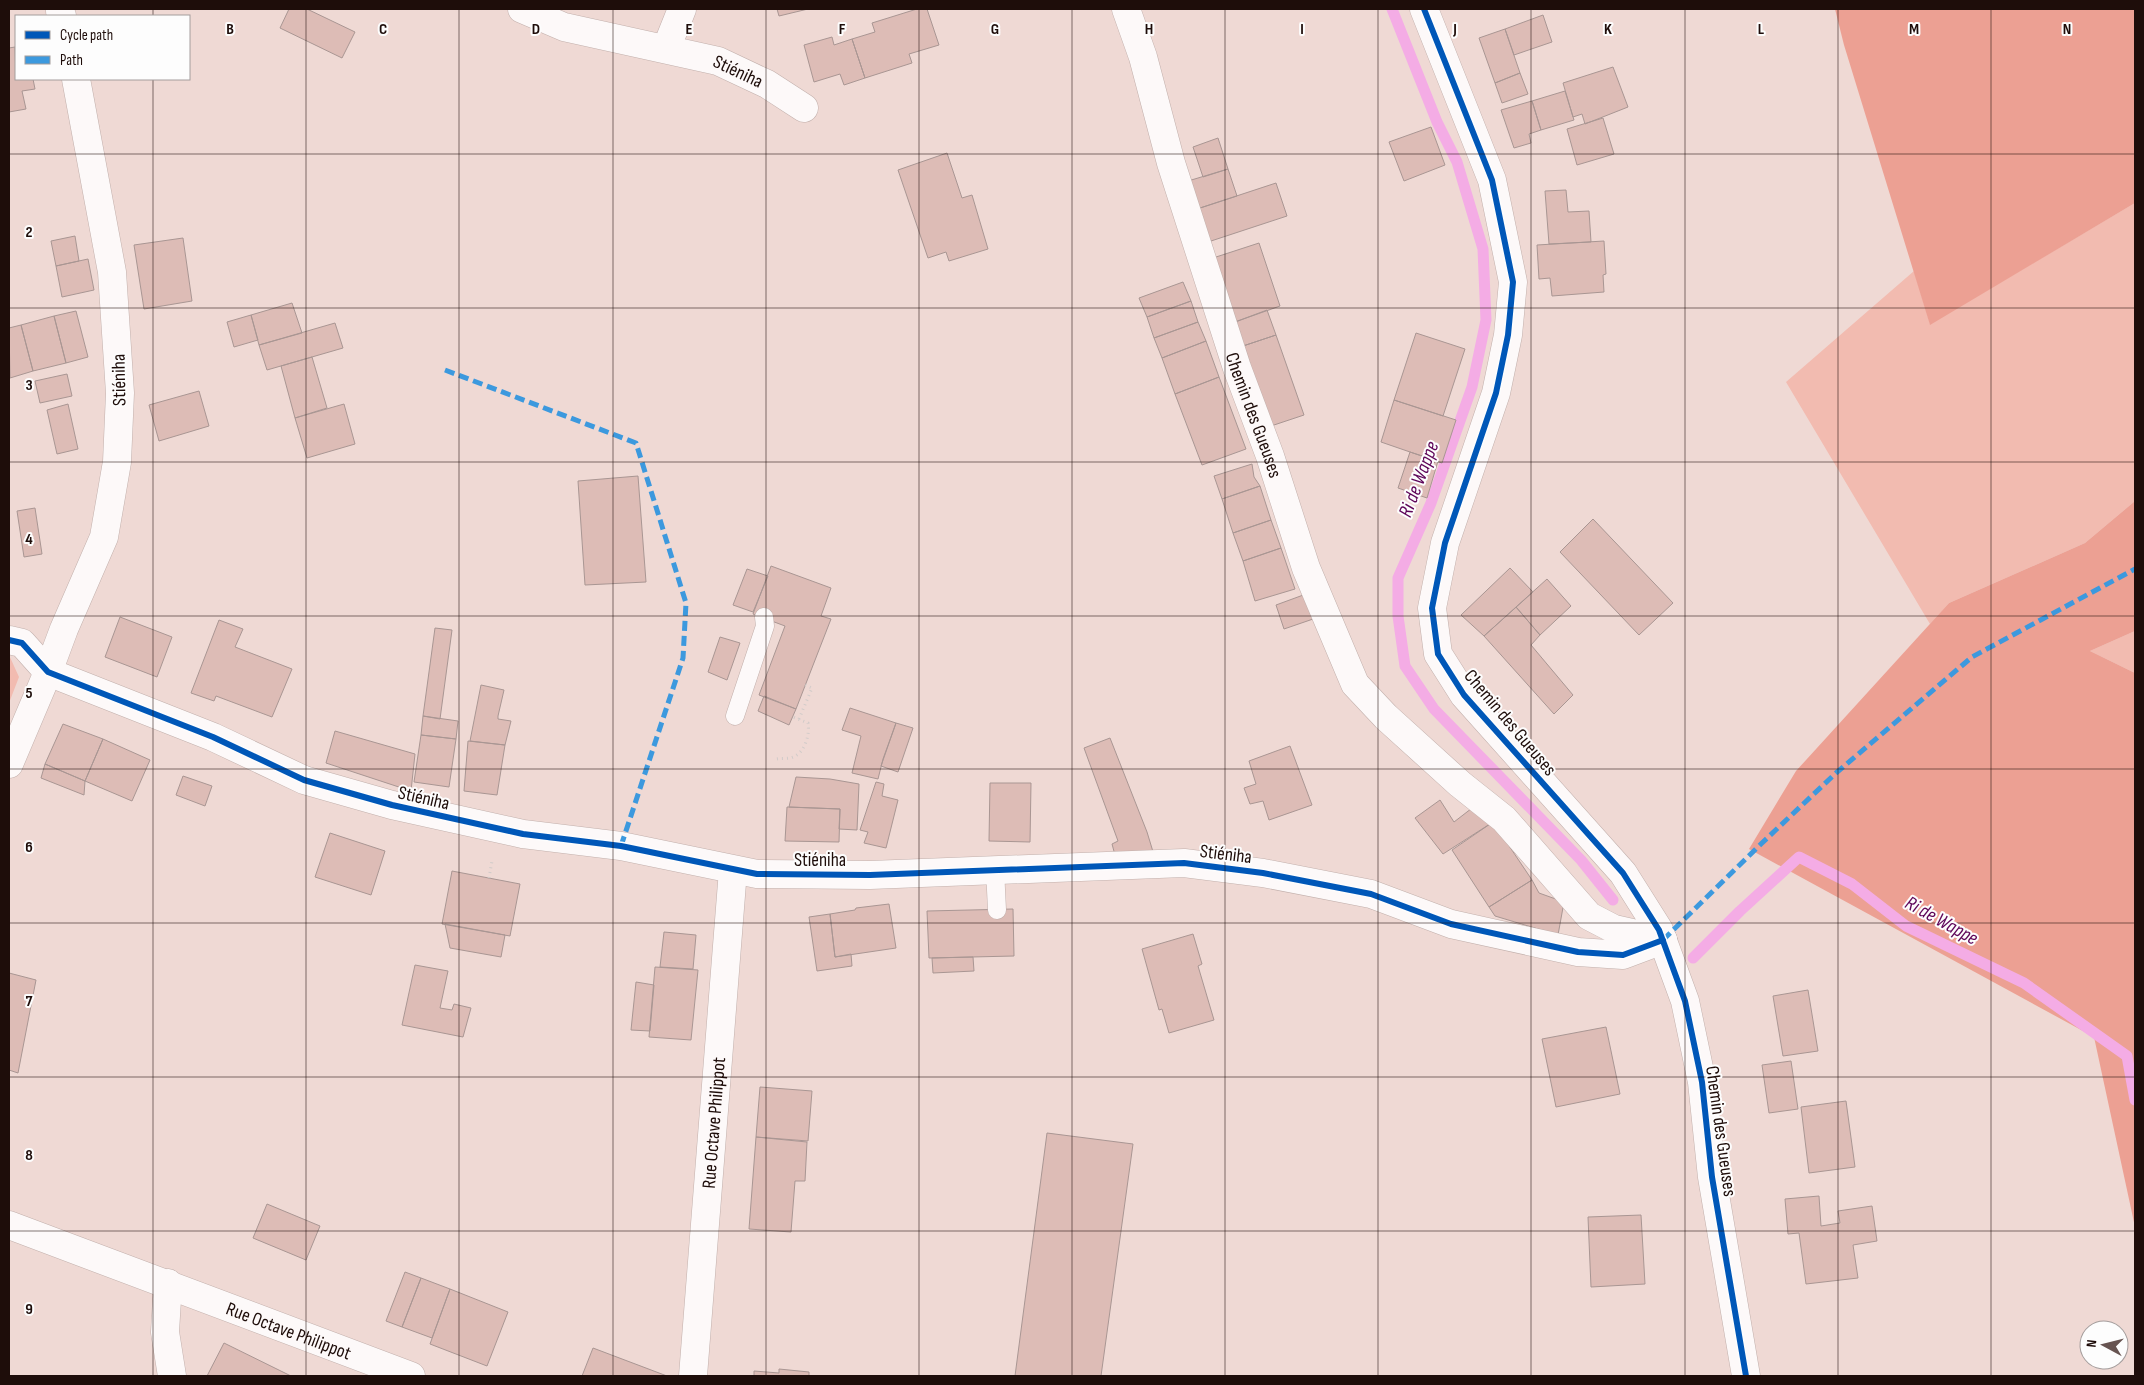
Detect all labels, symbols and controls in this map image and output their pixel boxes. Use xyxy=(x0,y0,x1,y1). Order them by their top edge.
legend xyxy=(15,15,190,80)
text: B xyxy=(226,20,234,39)
text: C xyxy=(379,20,387,39)
text: D xyxy=(532,20,540,39)
text: E xyxy=(686,20,693,39)
text: F xyxy=(839,20,846,39)
text: G xyxy=(991,20,999,39)
text: H xyxy=(1145,20,1153,39)
text: I xyxy=(1300,20,1304,39)
text: J xyxy=(1452,20,1457,39)
text: K xyxy=(1604,20,1612,39)
text: L xyxy=(1758,20,1765,39)
text: M xyxy=(1909,20,1919,39)
text: N xyxy=(2063,20,2071,39)
text: Cycle path xyxy=(60,26,113,45)
street label: Stiéniha xyxy=(709,50,766,93)
text: Path xyxy=(60,51,83,70)
text: 2 xyxy=(25,223,33,242)
street label: Chemin des Gueuses xyxy=(1220,350,1286,481)
street label: Stiéniha xyxy=(108,354,131,406)
text: 3 xyxy=(25,376,33,395)
water label: Ri de Wappe xyxy=(1393,438,1444,521)
text: 4 xyxy=(25,530,33,549)
street label: Chemin des Gueuses xyxy=(1459,665,1561,781)
text: 5 xyxy=(25,684,33,703)
street label: Stiéniha xyxy=(396,781,452,816)
text: 6 xyxy=(25,838,33,857)
street label: Stiéniha xyxy=(1199,840,1253,869)
street label: Stiéniha xyxy=(794,849,846,872)
water label: Ri de Wappe xyxy=(1901,891,1982,951)
text: 7 xyxy=(26,992,33,1011)
street label: Rue Octave Philippot xyxy=(698,1056,731,1189)
street label: Chemin des Gueuses xyxy=(1700,1064,1741,1198)
text: 8 xyxy=(25,1146,33,1165)
street label: Rue Octave Philippot xyxy=(223,1298,354,1366)
text: 9 xyxy=(25,1300,33,1319)
north arrow xyxy=(2079,1320,2129,1370)
text: N xyxy=(2083,1339,2100,1348)

